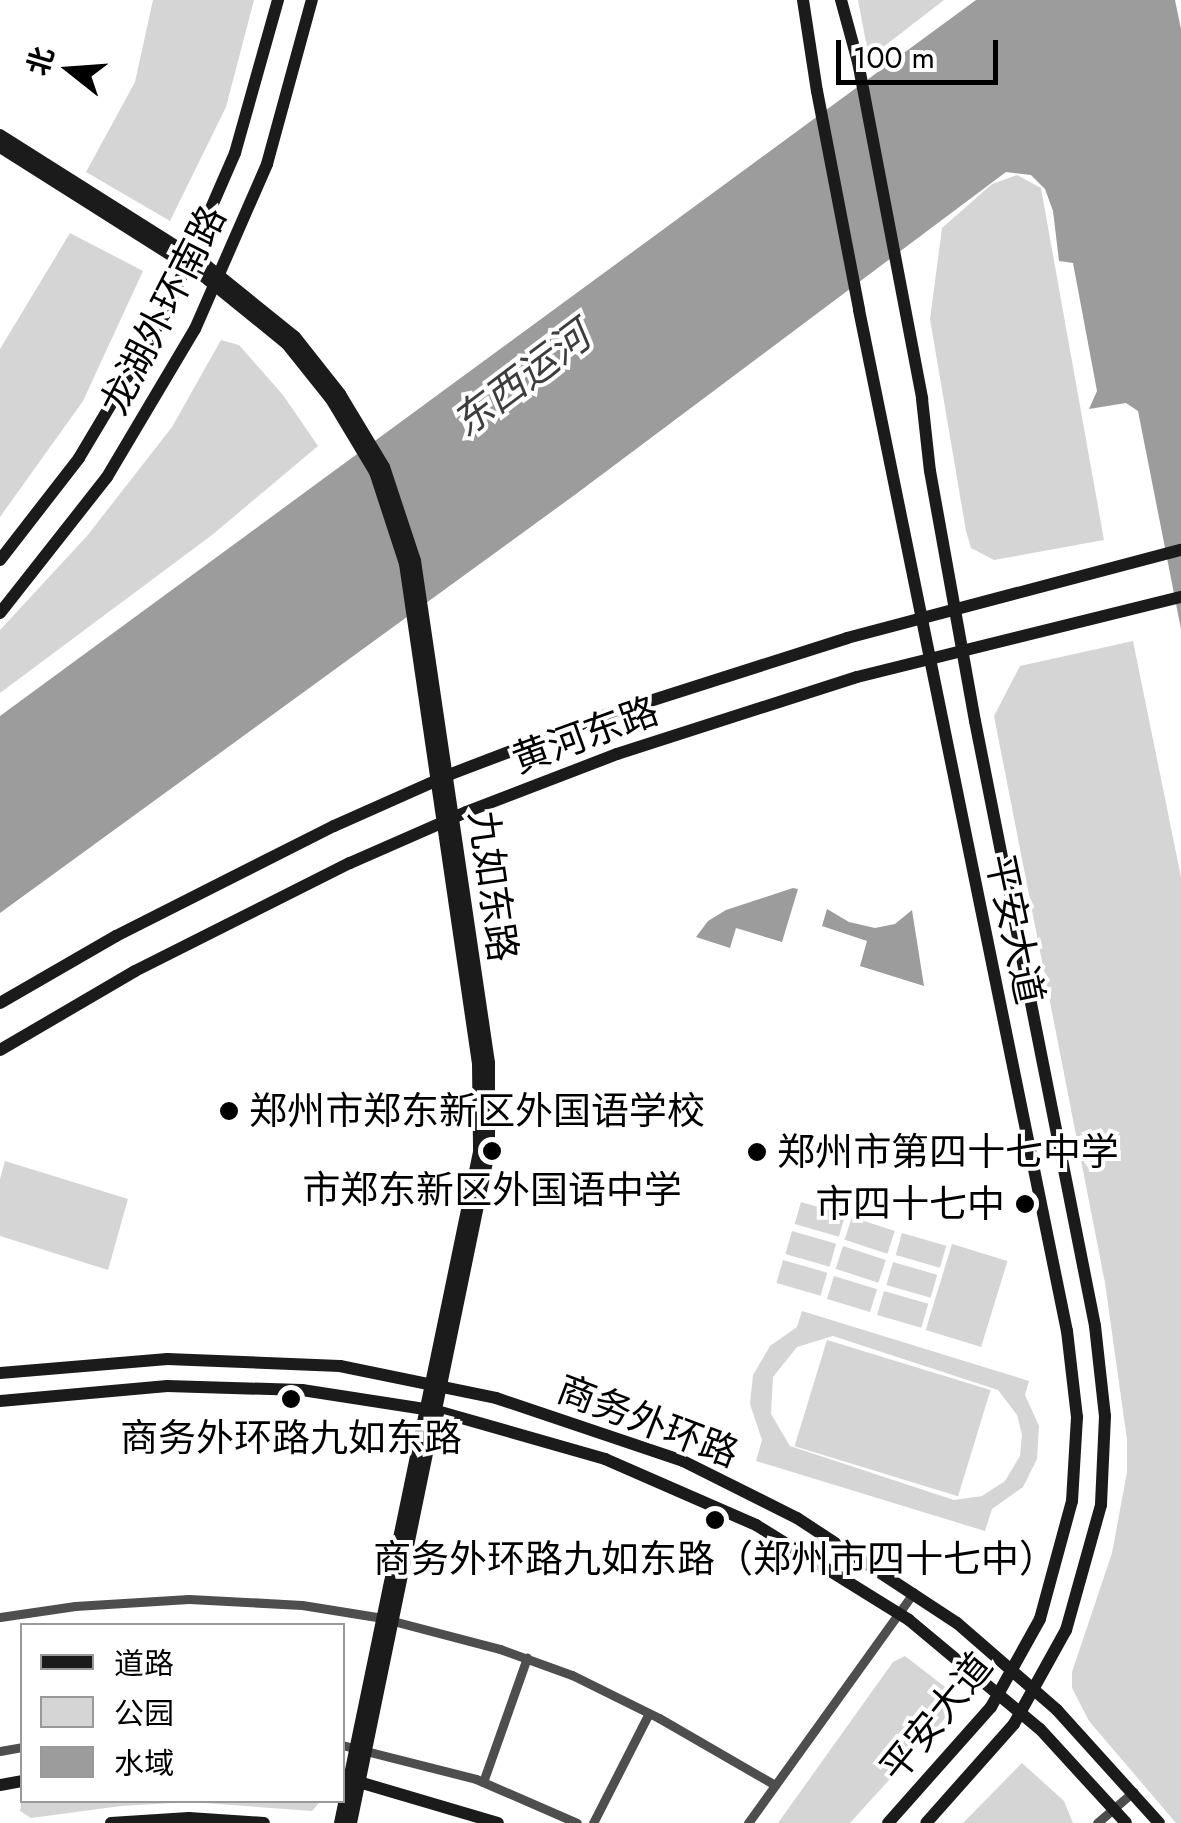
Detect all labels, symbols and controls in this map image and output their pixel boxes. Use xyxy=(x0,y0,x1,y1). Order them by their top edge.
north arrow xyxy=(20,20,120,120)
scale bar xyxy=(841,20,1004,82)
text: 100 m xyxy=(853,36,935,79)
text: 北 xyxy=(17,42,65,80)
street label: 龙湖外环南路 xyxy=(91,198,235,422)
water label: 东西运河 xyxy=(443,312,599,446)
street label: 黄河东路 xyxy=(506,688,664,782)
street label: 九如东路 xyxy=(460,808,526,964)
street label: 平安大道 xyxy=(977,850,1053,1008)
place label: 郑州市郑东新区外国语学校 xyxy=(249,1088,705,1134)
marker: 郑州市郑东新区外国语学校 xyxy=(218,1100,240,1122)
place label: 郑州市第四十七中学 xyxy=(777,1129,1119,1175)
marker: 市郑东新区外国语中学 xyxy=(481,1140,503,1162)
marker: 郑州市第四十七中学 xyxy=(746,1141,768,1163)
place label: 市郑东新区外国语中学 xyxy=(302,1167,682,1213)
place label: 市四十七中 xyxy=(815,1181,1005,1227)
marker: 市四十七中 xyxy=(1014,1193,1036,1215)
street label: 商务外环路 xyxy=(551,1366,745,1476)
marker: 商务外环路九如东路 xyxy=(280,1388,302,1410)
place label: 商务外环路九如东路 xyxy=(120,1415,462,1461)
marker: 商务外环路九如东路（郑州市四十七中） xyxy=(704,1509,726,1531)
place label: 商务外环路九如东路（郑州市四十七中） xyxy=(373,1536,1057,1582)
legend xyxy=(20,1623,345,1803)
text: 道路 xyxy=(114,1642,174,1685)
street label: 平安大道 xyxy=(870,1644,1002,1790)
text: 公园 xyxy=(114,1692,174,1735)
text: 水域 xyxy=(114,1742,174,1785)

